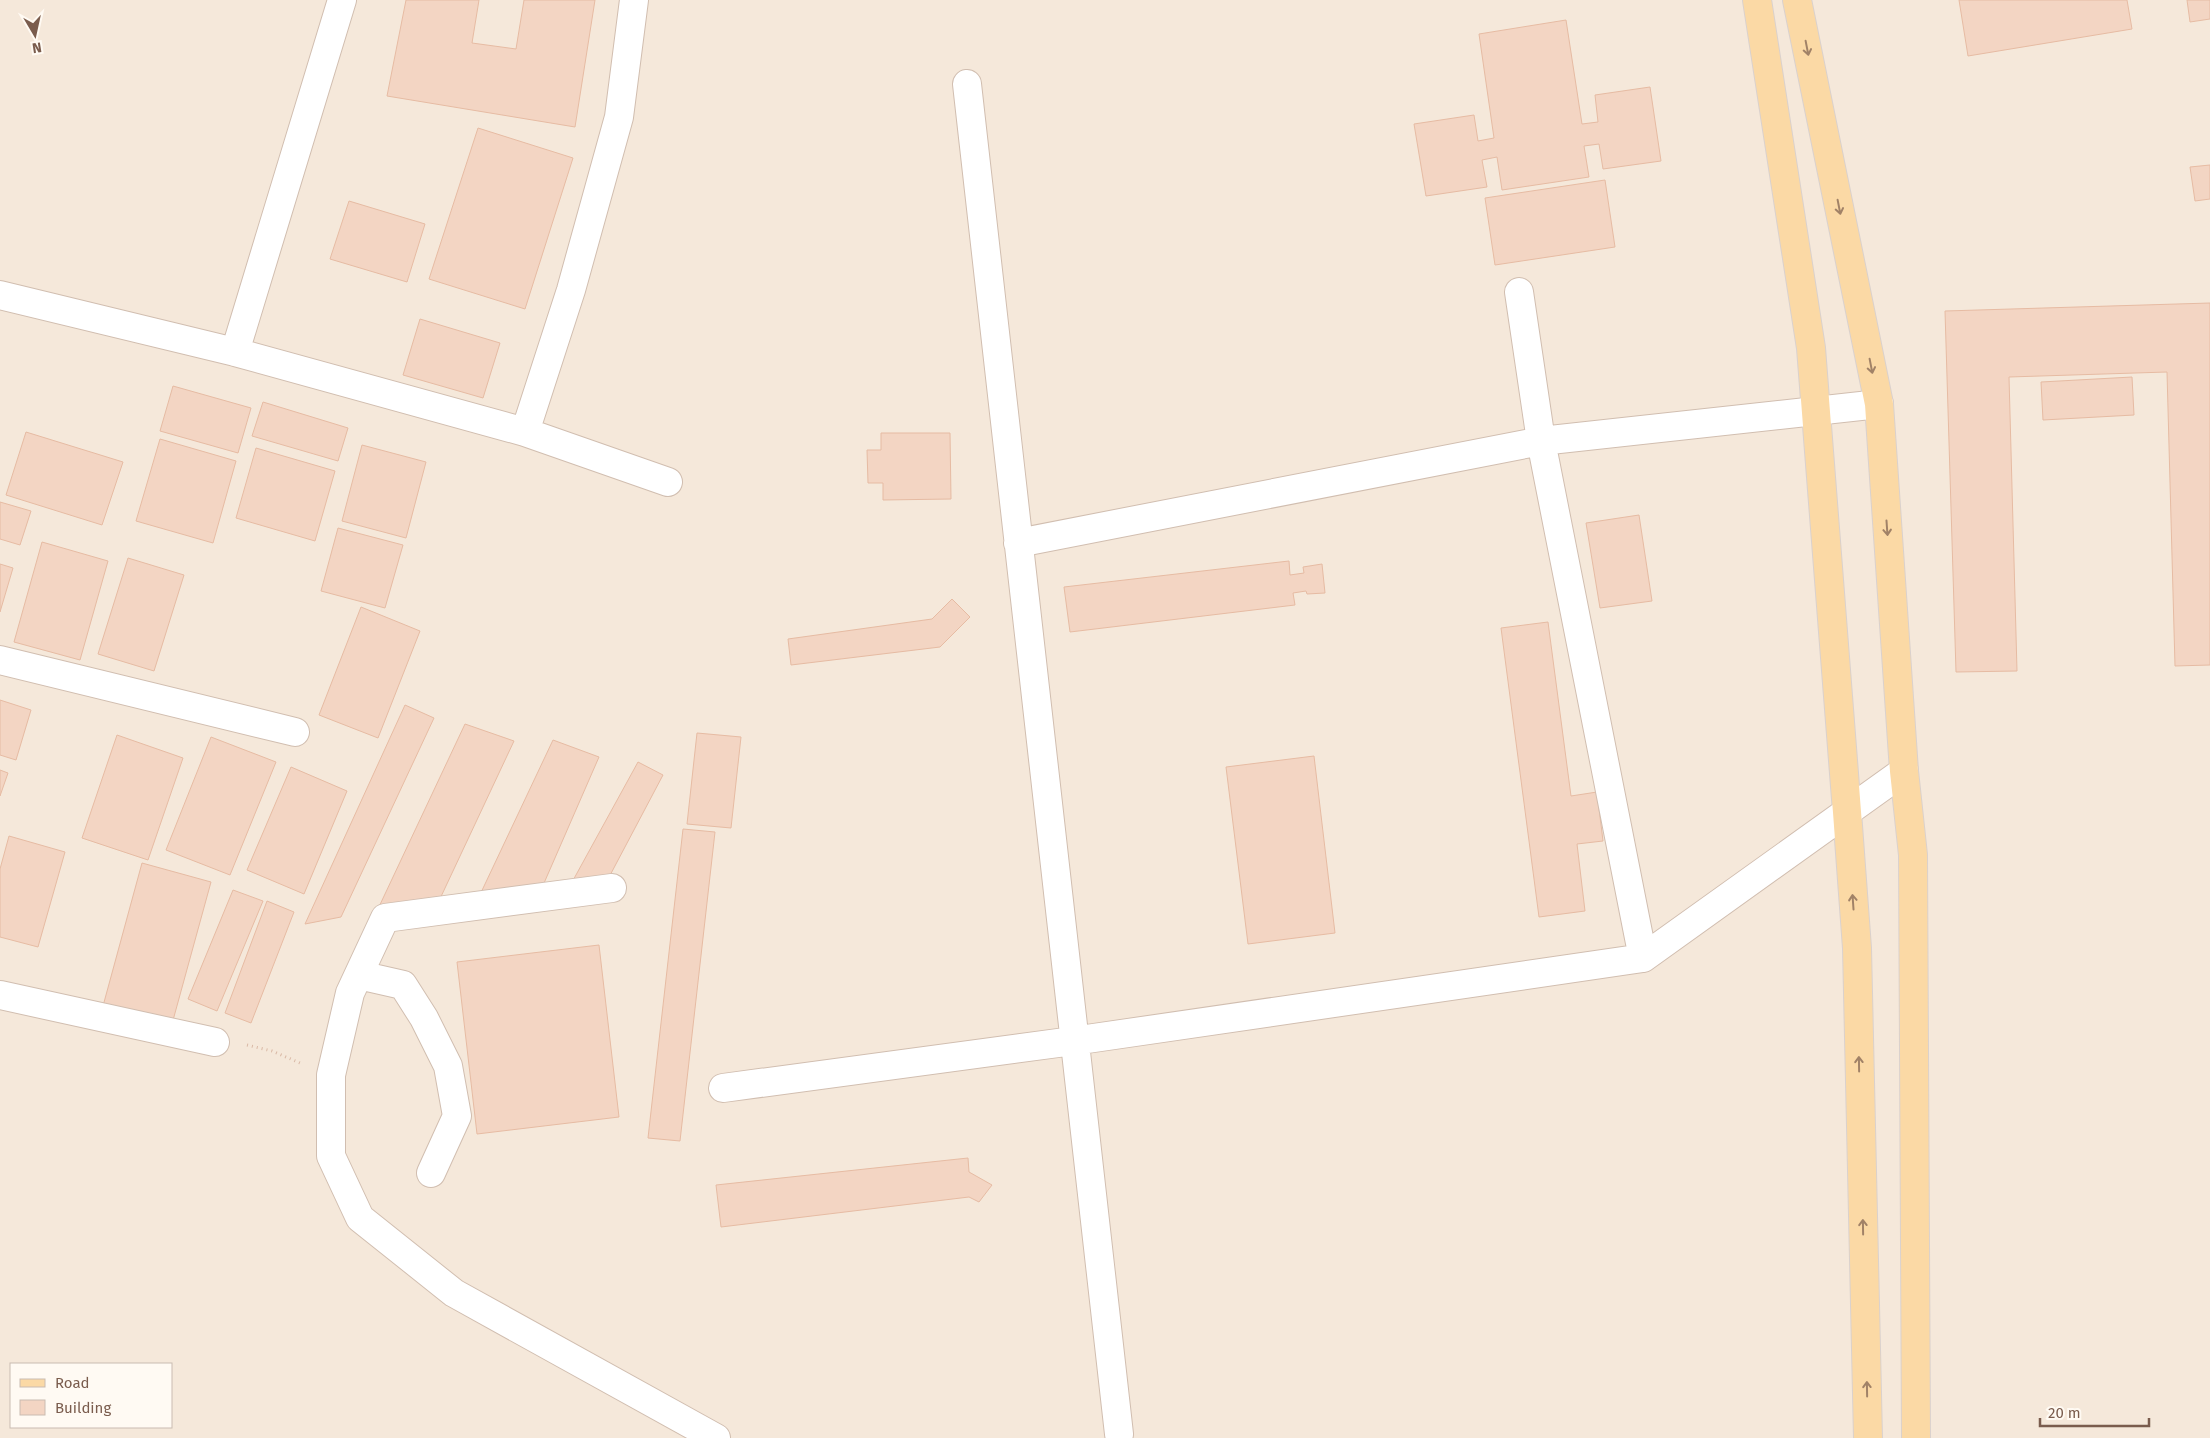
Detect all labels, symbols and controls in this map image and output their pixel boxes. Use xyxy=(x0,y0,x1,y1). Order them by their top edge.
north arrow xyxy=(10,10,60,60)
text: N xyxy=(31,38,43,56)
one-way arrow xyxy=(1803,39,1812,55)
one-way arrow xyxy=(1835,199,1845,215)
one-way arrow xyxy=(1867,358,1877,374)
one-way arrow xyxy=(1883,520,1892,536)
one-way arrow xyxy=(1849,894,1858,910)
one-way arrow xyxy=(1855,1057,1864,1073)
one-way arrow xyxy=(1858,1219,1868,1236)
legend xyxy=(10,1363,172,1428)
text: Road xyxy=(55,1374,90,1392)
one-way arrow xyxy=(1862,1382,1872,1398)
scale bar xyxy=(2040,1396,2149,1428)
text: Building xyxy=(55,1399,111,1417)
text: 20 m xyxy=(2048,1404,2081,1422)

